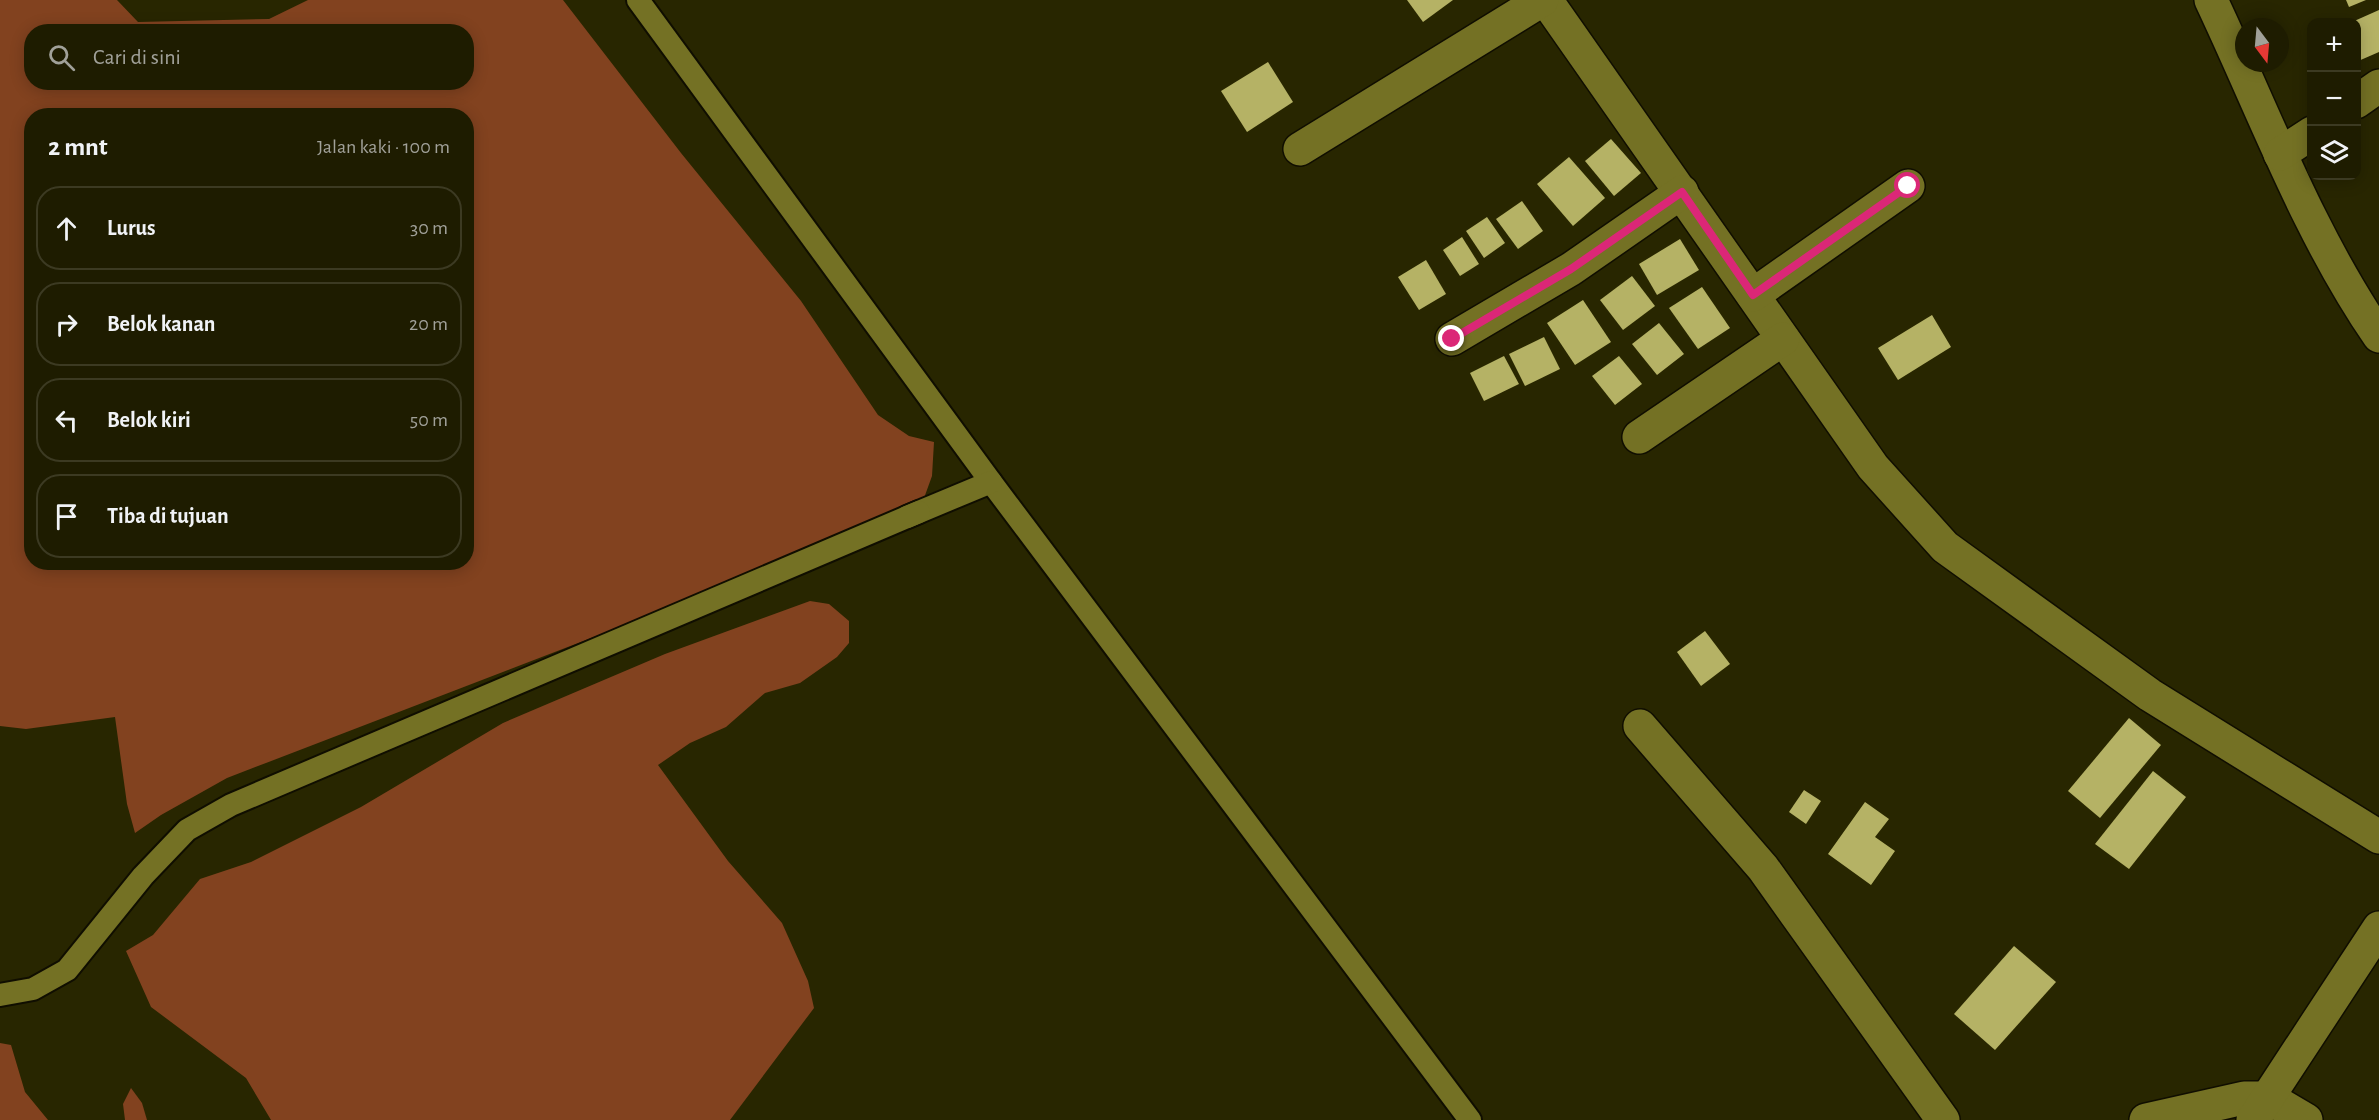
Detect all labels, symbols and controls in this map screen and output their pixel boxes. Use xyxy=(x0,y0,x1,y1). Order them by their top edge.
north arrow xyxy=(2235,18,2289,72)
map controls xyxy=(2307,18,2361,180)
button: + xyxy=(2307,18,2361,72)
search box xyxy=(24,24,474,90)
icon: search xyxy=(45,41,78,74)
text: Cari di sini xyxy=(93,46,181,68)
button: − xyxy=(2307,72,2361,126)
button: layers xyxy=(2307,126,2361,180)
text: 2 mnt xyxy=(48,134,108,160)
text: Jalan kaki · 100 m xyxy=(317,137,450,157)
route start xyxy=(1894,172,1920,198)
icon: ahead xyxy=(50,212,83,245)
text: Lurus xyxy=(107,217,156,239)
text: 30 m xyxy=(410,218,448,238)
icon: right xyxy=(50,308,83,341)
text: Belok kanan xyxy=(107,313,215,335)
text: 20 m xyxy=(409,314,448,334)
route end xyxy=(1438,325,1464,351)
icon: left xyxy=(50,404,83,437)
text: Belok kiri xyxy=(107,409,191,431)
text: 50 m xyxy=(410,410,448,430)
icon: arrive xyxy=(50,500,83,533)
text: Tiba di tujuan xyxy=(107,505,229,527)

